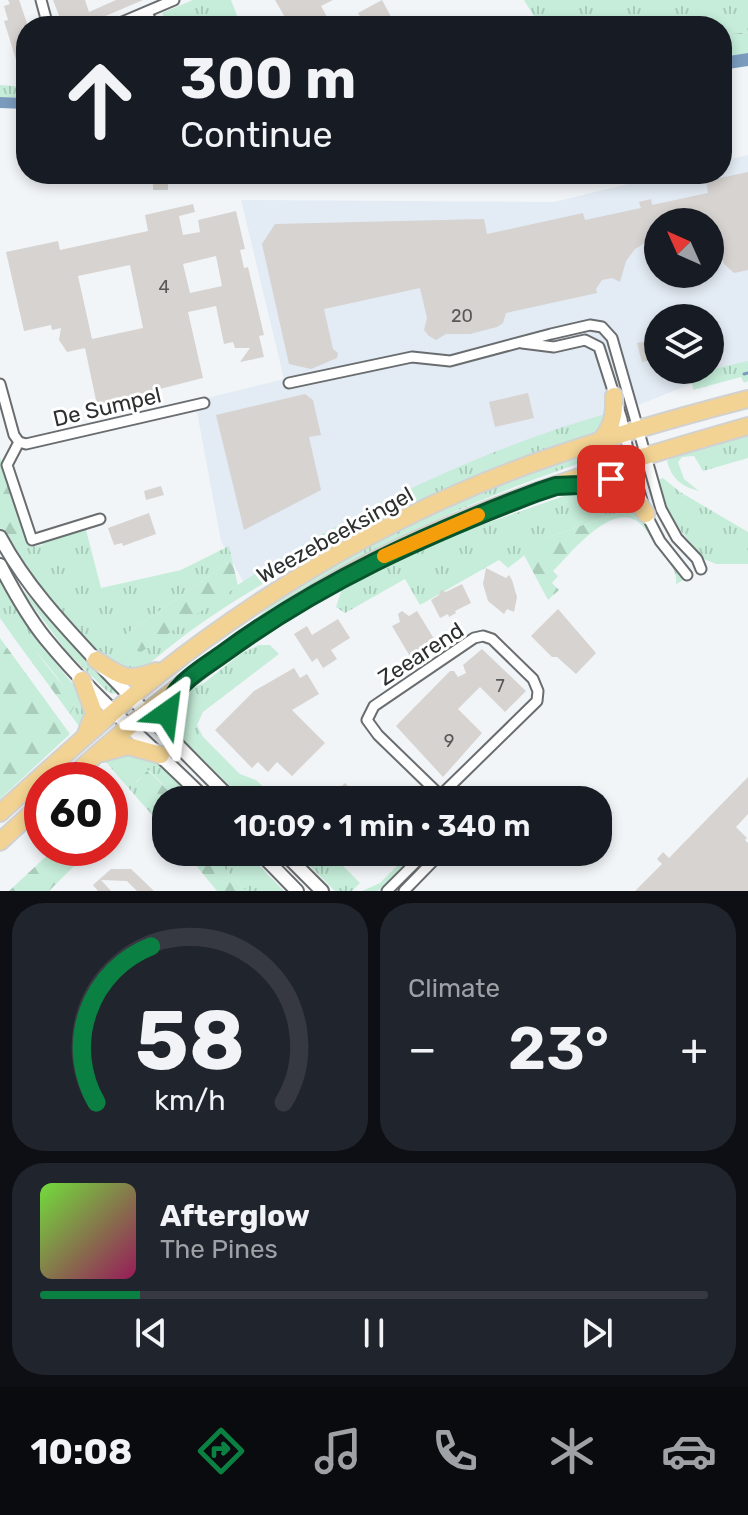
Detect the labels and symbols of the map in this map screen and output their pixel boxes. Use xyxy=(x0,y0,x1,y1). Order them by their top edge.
north arrow xyxy=(644,208,724,288)
house number: 4 xyxy=(158,276,170,298)
house number: 20 xyxy=(451,305,473,327)
street label: De Sumpel xyxy=(50,381,164,433)
pin xyxy=(577,445,645,513)
street label: Weezebeeksingel xyxy=(252,481,418,589)
street label: Zeearend xyxy=(373,616,469,692)
position arrow xyxy=(125,671,209,755)
house number: 7 xyxy=(495,675,505,697)
house number: 9 xyxy=(444,730,454,752)
speed limit sign: 60 xyxy=(24,762,128,866)

